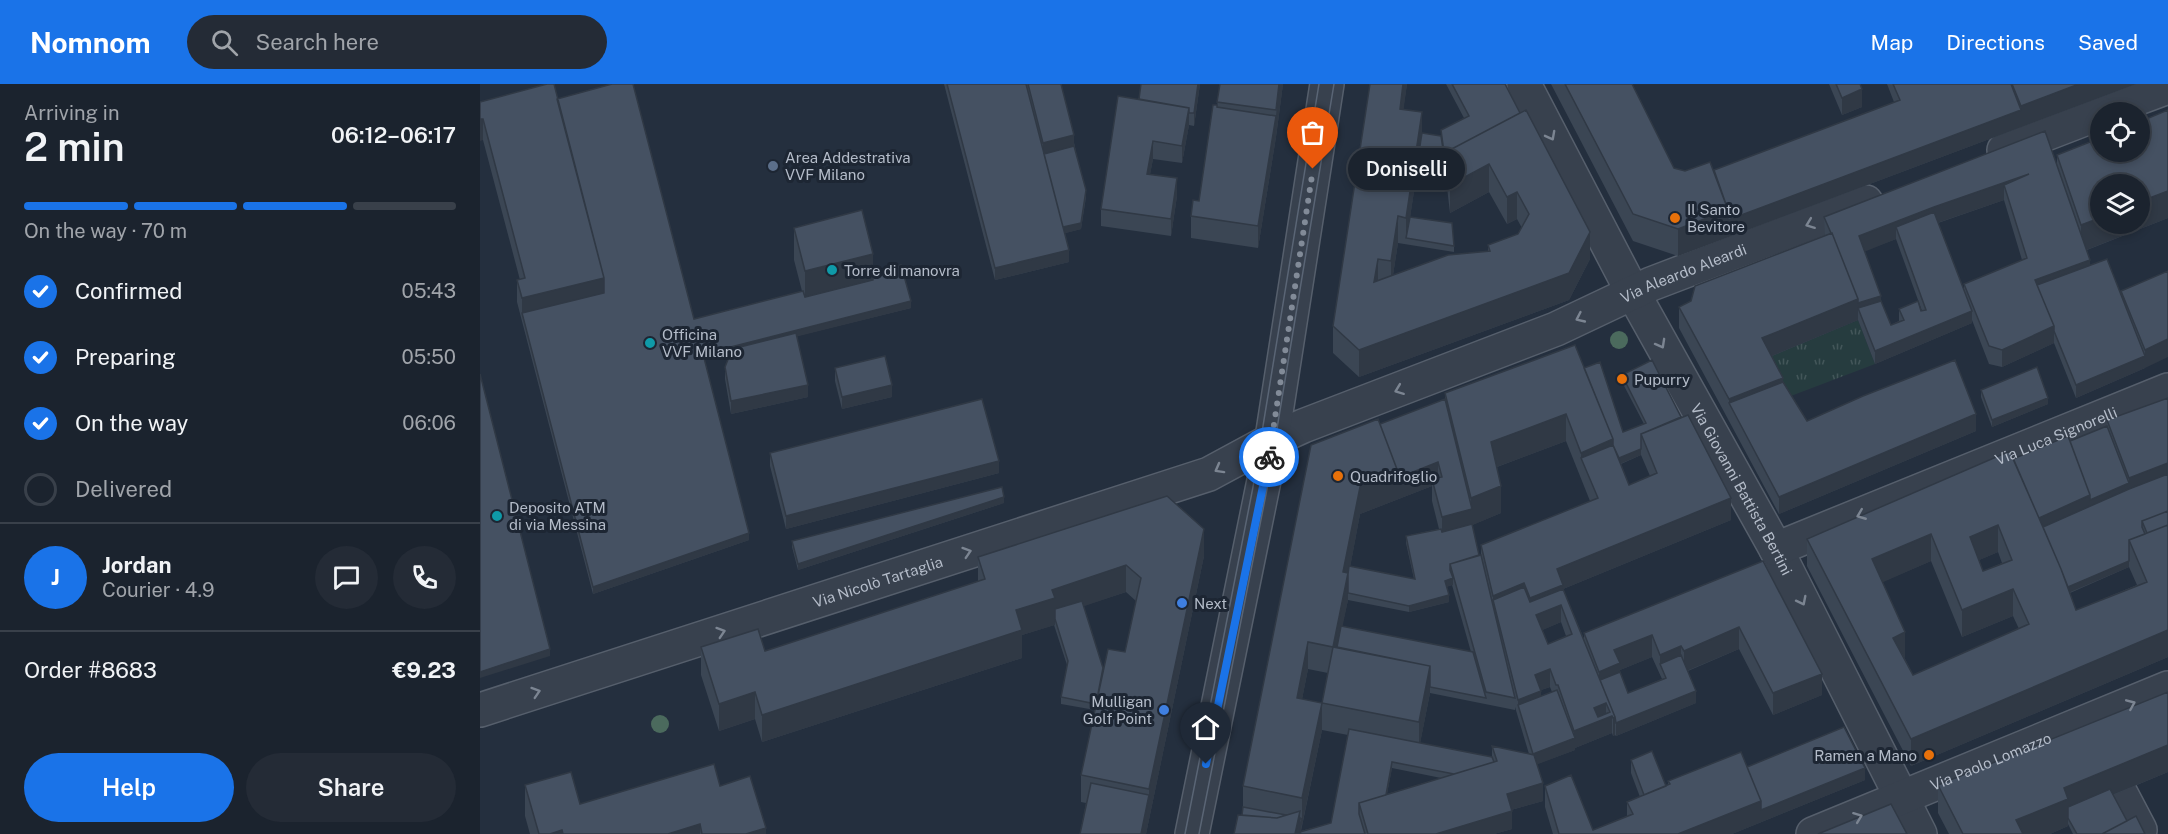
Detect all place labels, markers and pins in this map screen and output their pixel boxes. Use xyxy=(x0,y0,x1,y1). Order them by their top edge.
pin xyxy=(1287,107,1338,169)
callout: Doniselli xyxy=(1349,148,1466,190)
place label: Area Addestrativa VVF Milano xyxy=(785,149,911,183)
marker: Area Addestrativa VVF Milano xyxy=(766,159,780,173)
place label: Il Santo Bevitore xyxy=(1687,201,1745,235)
marker: Il Santo Bevitore xyxy=(1668,211,1682,225)
place label: Torre di manovra xyxy=(844,262,960,279)
marker: Torre di manovra xyxy=(825,263,839,277)
place label: Officina VVF Milano xyxy=(662,326,742,360)
marker: Officina VVF Milano xyxy=(643,336,657,350)
place label: Pupurry xyxy=(1634,371,1690,388)
marker: Pupurry xyxy=(1615,372,1629,386)
place label: Quadrifoglio xyxy=(1350,468,1437,485)
marker: Quadrifoglio xyxy=(1331,469,1345,483)
place label: Deposito ATM di via Messina xyxy=(509,499,606,533)
marker: Deposito ATM di via Messina xyxy=(490,509,504,523)
place label: Next xyxy=(1194,595,1227,612)
marker: Next xyxy=(1175,596,1189,610)
place label: Mulligan Golf Point xyxy=(1083,693,1152,727)
pin xyxy=(1180,702,1231,764)
marker: Mulligan Golf Point xyxy=(1157,703,1171,717)
place label: Ramen a Mano xyxy=(1814,747,1917,764)
marker: Ramen a Mano xyxy=(1922,748,1936,762)

